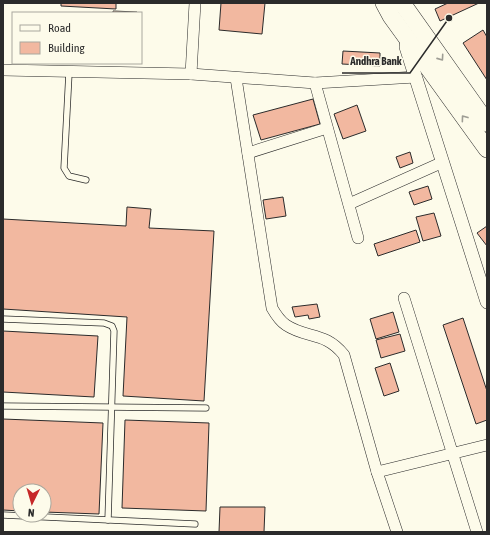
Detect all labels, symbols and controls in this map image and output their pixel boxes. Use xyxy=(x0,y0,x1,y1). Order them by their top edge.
legend xyxy=(12,12,142,64)
text: Road xyxy=(48,21,71,35)
text: Building xyxy=(48,41,86,55)
callout: Andhra Bank xyxy=(342,50,410,73)
one-way arrow xyxy=(436,54,444,61)
text: Andhra Bank xyxy=(349,55,402,67)
one-way arrow xyxy=(462,115,469,122)
north arrow xyxy=(12,483,52,523)
text: N xyxy=(27,507,35,519)

